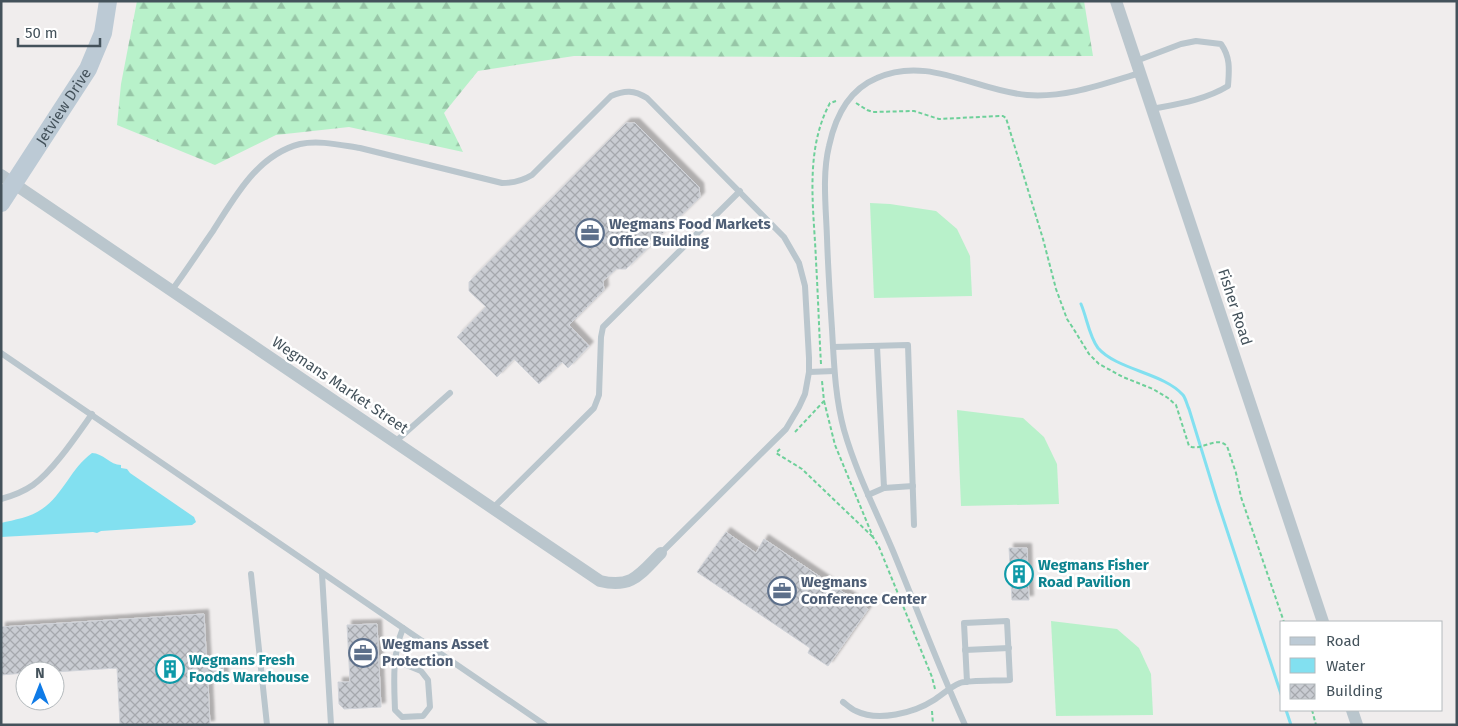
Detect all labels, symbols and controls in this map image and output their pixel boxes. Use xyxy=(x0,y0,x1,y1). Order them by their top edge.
scale bar xyxy=(18,15,100,47)
text: 50 m xyxy=(25,24,58,42)
street label: Jetview Drive xyxy=(32,65,95,148)
place label: Wegmans Food Markets Office Building xyxy=(609,215,771,250)
office icon: Wegmans Food Markets Office Building xyxy=(575,218,605,248)
street label: Fisher Road xyxy=(1214,266,1256,348)
street label: Wegmans Market Street xyxy=(268,333,412,438)
place label: Wegmans Fisher Road Pavilion xyxy=(1038,556,1150,591)
building icon: Wegmans Fisher Road Pavilion xyxy=(1004,559,1034,589)
place label: Wegmans Conference Center xyxy=(801,573,927,608)
office icon: Wegmans Conference Center xyxy=(767,576,797,606)
legend xyxy=(1280,621,1443,711)
text: Road xyxy=(1326,632,1361,650)
place label: Wegmans Asset Protection xyxy=(382,635,489,670)
office icon: Wegmans Asset Protection xyxy=(348,638,378,668)
place label: Wegmans Fresh Foods Warehouse xyxy=(189,651,309,686)
building icon: Wegmans Fresh Foods Warehouse xyxy=(155,654,185,684)
text: Water xyxy=(1326,657,1365,675)
north arrow xyxy=(15,661,65,711)
text: N xyxy=(35,665,45,682)
text: Building xyxy=(1326,682,1382,700)

